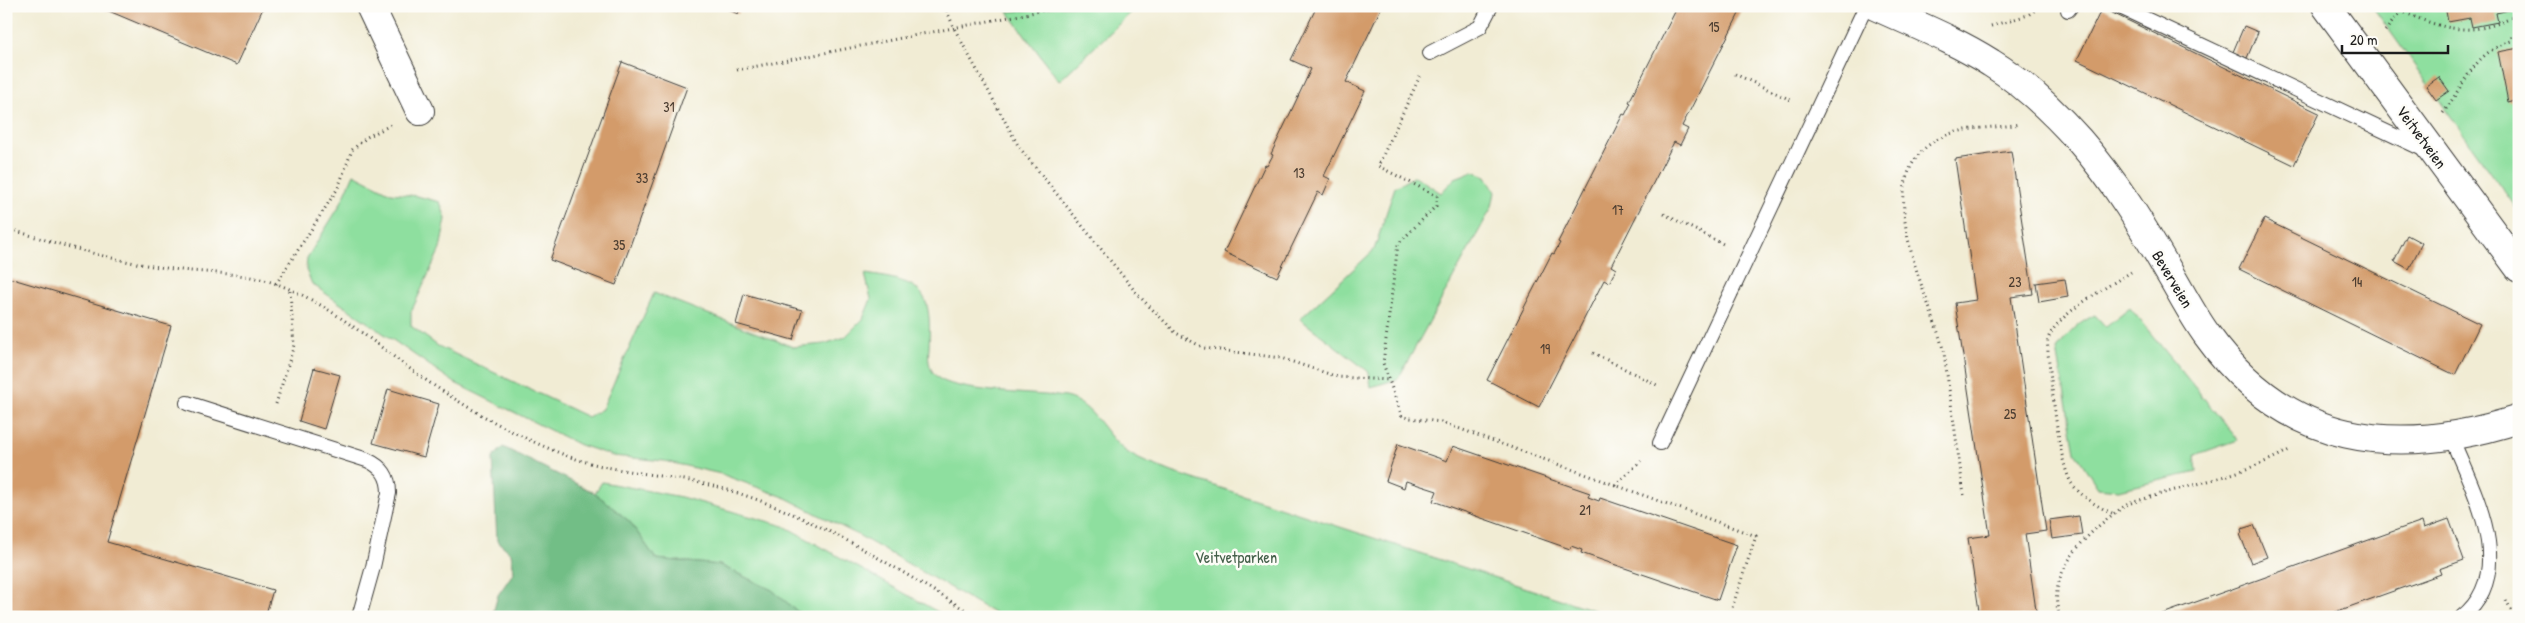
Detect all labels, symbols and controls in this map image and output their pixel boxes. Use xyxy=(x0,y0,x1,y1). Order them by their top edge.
house number: 15 xyxy=(1708,17,1720,36)
scale bar xyxy=(2342,22,2449,54)
text: 20 m xyxy=(2350,29,2377,50)
house number: 31 xyxy=(663,97,675,116)
street label: Veitvetveien xyxy=(2392,101,2452,173)
house number: 13 xyxy=(1293,163,1305,182)
house number: 33 xyxy=(636,168,648,187)
house number: 17 xyxy=(1612,200,1624,219)
house number: 35 xyxy=(613,235,625,254)
street label: Beverveien xyxy=(2147,246,2199,312)
house number: 23 xyxy=(2009,272,2021,291)
house number: 14 xyxy=(2352,272,2362,291)
house number: 19 xyxy=(1540,339,1550,358)
house number: 25 xyxy=(2004,404,2016,423)
house number: 21 xyxy=(1579,500,1591,519)
park label: Veitvetparken xyxy=(1195,546,1277,568)

